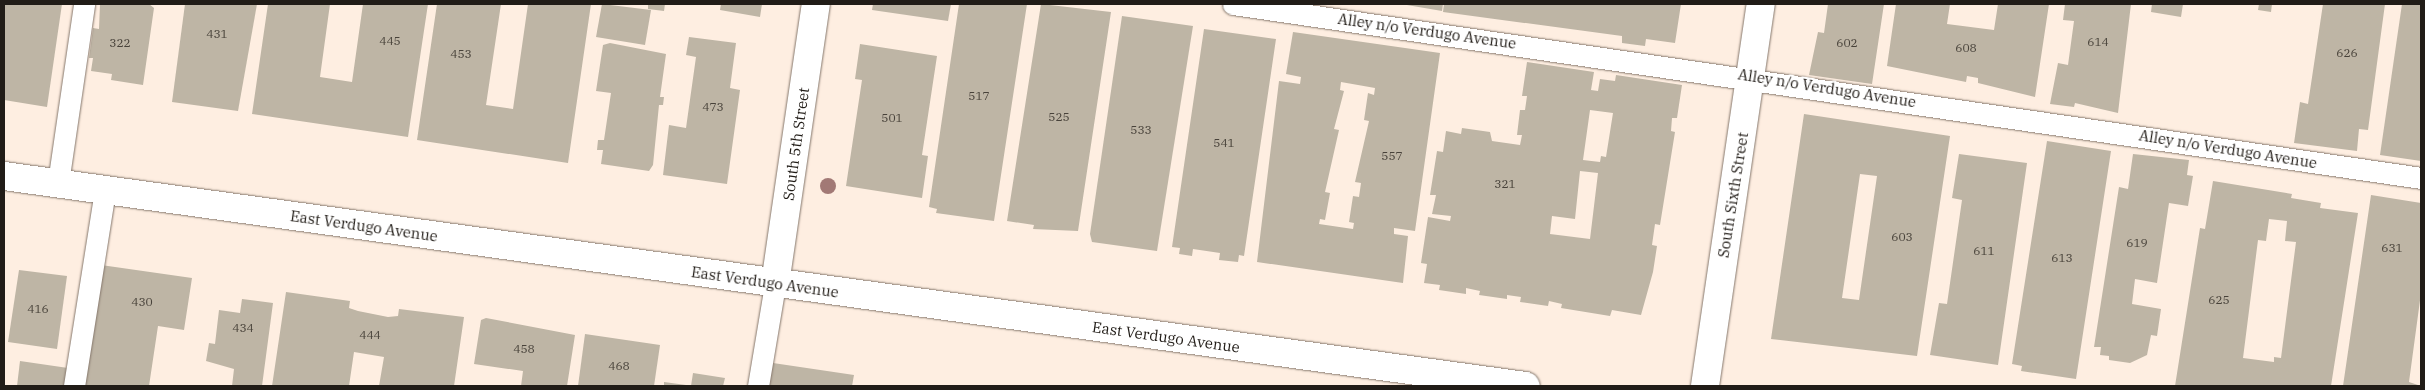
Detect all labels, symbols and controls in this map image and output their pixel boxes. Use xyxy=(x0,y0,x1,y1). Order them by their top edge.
street label: Alley n/o Verdugo Avenue xyxy=(1337,10,1517,52)
house number: 431 xyxy=(206,27,228,41)
house number: 445 xyxy=(379,34,401,48)
house number: 614 xyxy=(2087,35,2109,49)
house number: 322 xyxy=(109,36,131,50)
house number: 602 xyxy=(1836,36,1858,50)
house number: 608 xyxy=(1955,41,1977,55)
house number: 626 xyxy=(2336,46,2358,60)
house number: 453 xyxy=(450,47,472,61)
street label: Alley n/o Verdugo Avenue xyxy=(1737,65,1917,111)
street label: South 5th Street xyxy=(779,86,813,202)
house number: 517 xyxy=(968,89,990,103)
house number: 473 xyxy=(702,100,724,114)
house number: 525 xyxy=(1048,110,1070,124)
house number: 501 xyxy=(881,111,903,125)
house number: 533 xyxy=(1130,123,1152,137)
street label: Alley n/o Verdugo Avenue xyxy=(2138,126,2318,172)
street label: South Sixth Street xyxy=(1714,131,1752,259)
house number: 541 xyxy=(1213,136,1235,150)
house number: 557 xyxy=(1381,149,1403,163)
house number: 321 xyxy=(1494,177,1516,191)
street label: East Verdugo Avenue xyxy=(289,207,439,245)
house number: 603 xyxy=(1891,230,1913,244)
house number: 619 xyxy=(2126,236,2148,250)
house number: 631 xyxy=(2381,241,2403,255)
house number: 611 xyxy=(1973,244,1995,258)
house number: 613 xyxy=(2051,251,2073,265)
street label: East Verdugo Avenue xyxy=(690,263,840,301)
house number: 625 xyxy=(2208,293,2230,307)
house number: 430 xyxy=(131,295,153,309)
house number: 416 xyxy=(27,302,49,316)
street label: East Verdugo Avenue xyxy=(1091,318,1241,356)
house number: 434 xyxy=(232,321,254,335)
house number: 444 xyxy=(359,328,381,342)
house number: 458 xyxy=(513,342,535,356)
house number: 468 xyxy=(608,359,630,373)

